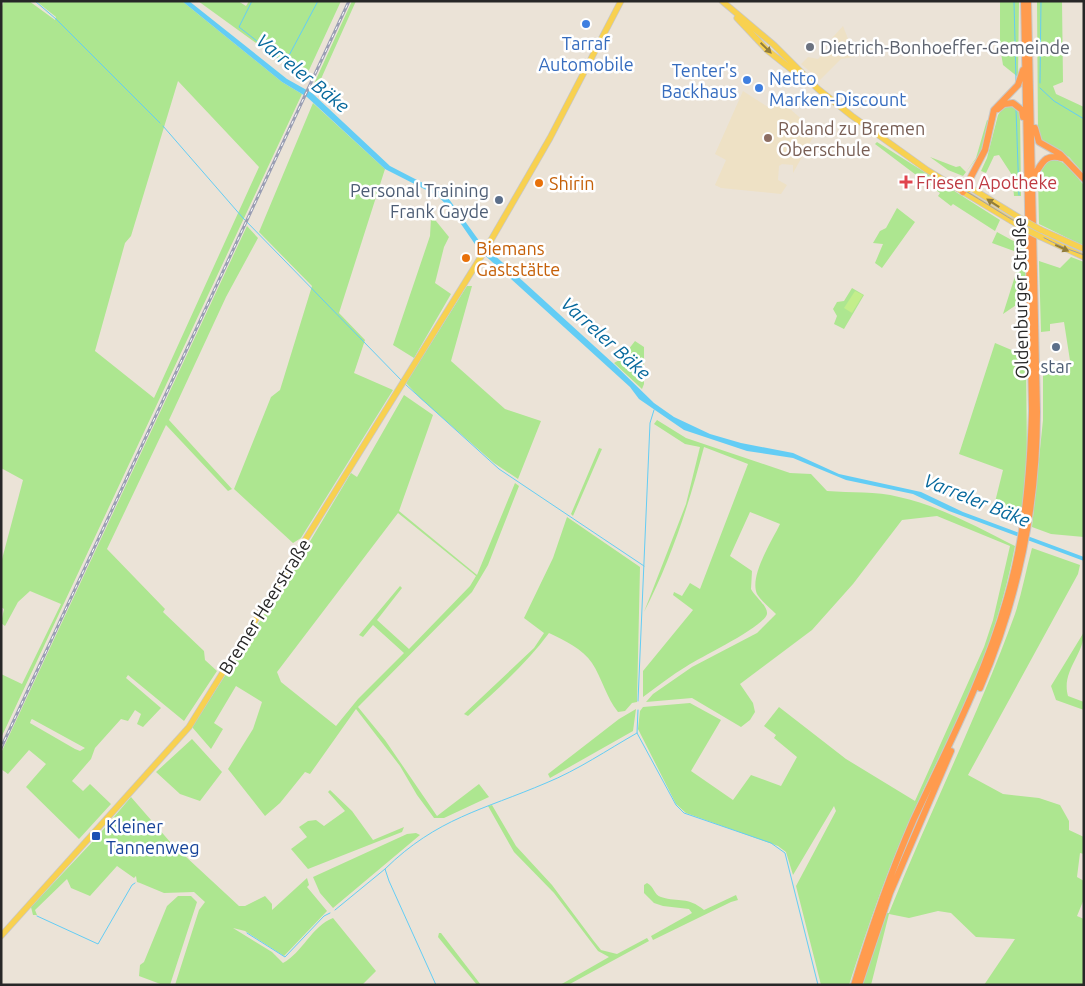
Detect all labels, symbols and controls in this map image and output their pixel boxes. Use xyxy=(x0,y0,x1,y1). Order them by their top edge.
marker: Tarraf Automobile xyxy=(580,18,592,30)
water label: Varreler Bäke xyxy=(252,29,354,117)
place label: Tarraf Automobile xyxy=(538,33,634,74)
place label: Dietrich-Bonhoeffer-Gemeinde xyxy=(820,37,1070,57)
marker: Dietrich-Bonhoeffer-Gemeinde xyxy=(804,41,816,53)
one-way arrow xyxy=(760,42,772,54)
place label: Tenter's Backhaus xyxy=(661,60,737,101)
place label: Netto Marken-Discount xyxy=(769,68,906,109)
marker: Tenter's Backhaus xyxy=(741,74,753,86)
marker: Netto Marken-Discount xyxy=(753,82,765,94)
place label: Roland zu Bremen Oberschule xyxy=(778,118,925,159)
marker: Roland zu Bremen Oberschule xyxy=(762,132,774,144)
place label: Friesen Apotheke xyxy=(916,172,1057,192)
place label: Shirin xyxy=(549,173,595,193)
marker: Friesen Apotheke xyxy=(900,176,912,188)
marker: Shirin xyxy=(533,177,545,189)
place label: Personal Training Frank Gayde xyxy=(350,180,489,221)
marker: Personal Training Frank Gayde xyxy=(493,194,505,206)
one-way arrow xyxy=(986,198,999,207)
street label: Oldenburger Straße xyxy=(1009,217,1031,379)
place label: Biemans Gaststätte xyxy=(476,238,560,279)
one-way arrow xyxy=(1055,245,1069,253)
marker: Biemans Gaststätte xyxy=(460,252,472,264)
water label: Varreler Bäke xyxy=(557,292,656,384)
marker: star xyxy=(1050,341,1062,353)
place label: star xyxy=(1041,356,1072,376)
water label: Varreler Bäke xyxy=(921,469,1034,531)
street label: Bremer Heerstraße xyxy=(214,535,314,677)
place label: Kleiner Tannenweg xyxy=(106,816,200,857)
marker: Kleiner Tannenweg xyxy=(90,830,102,842)

